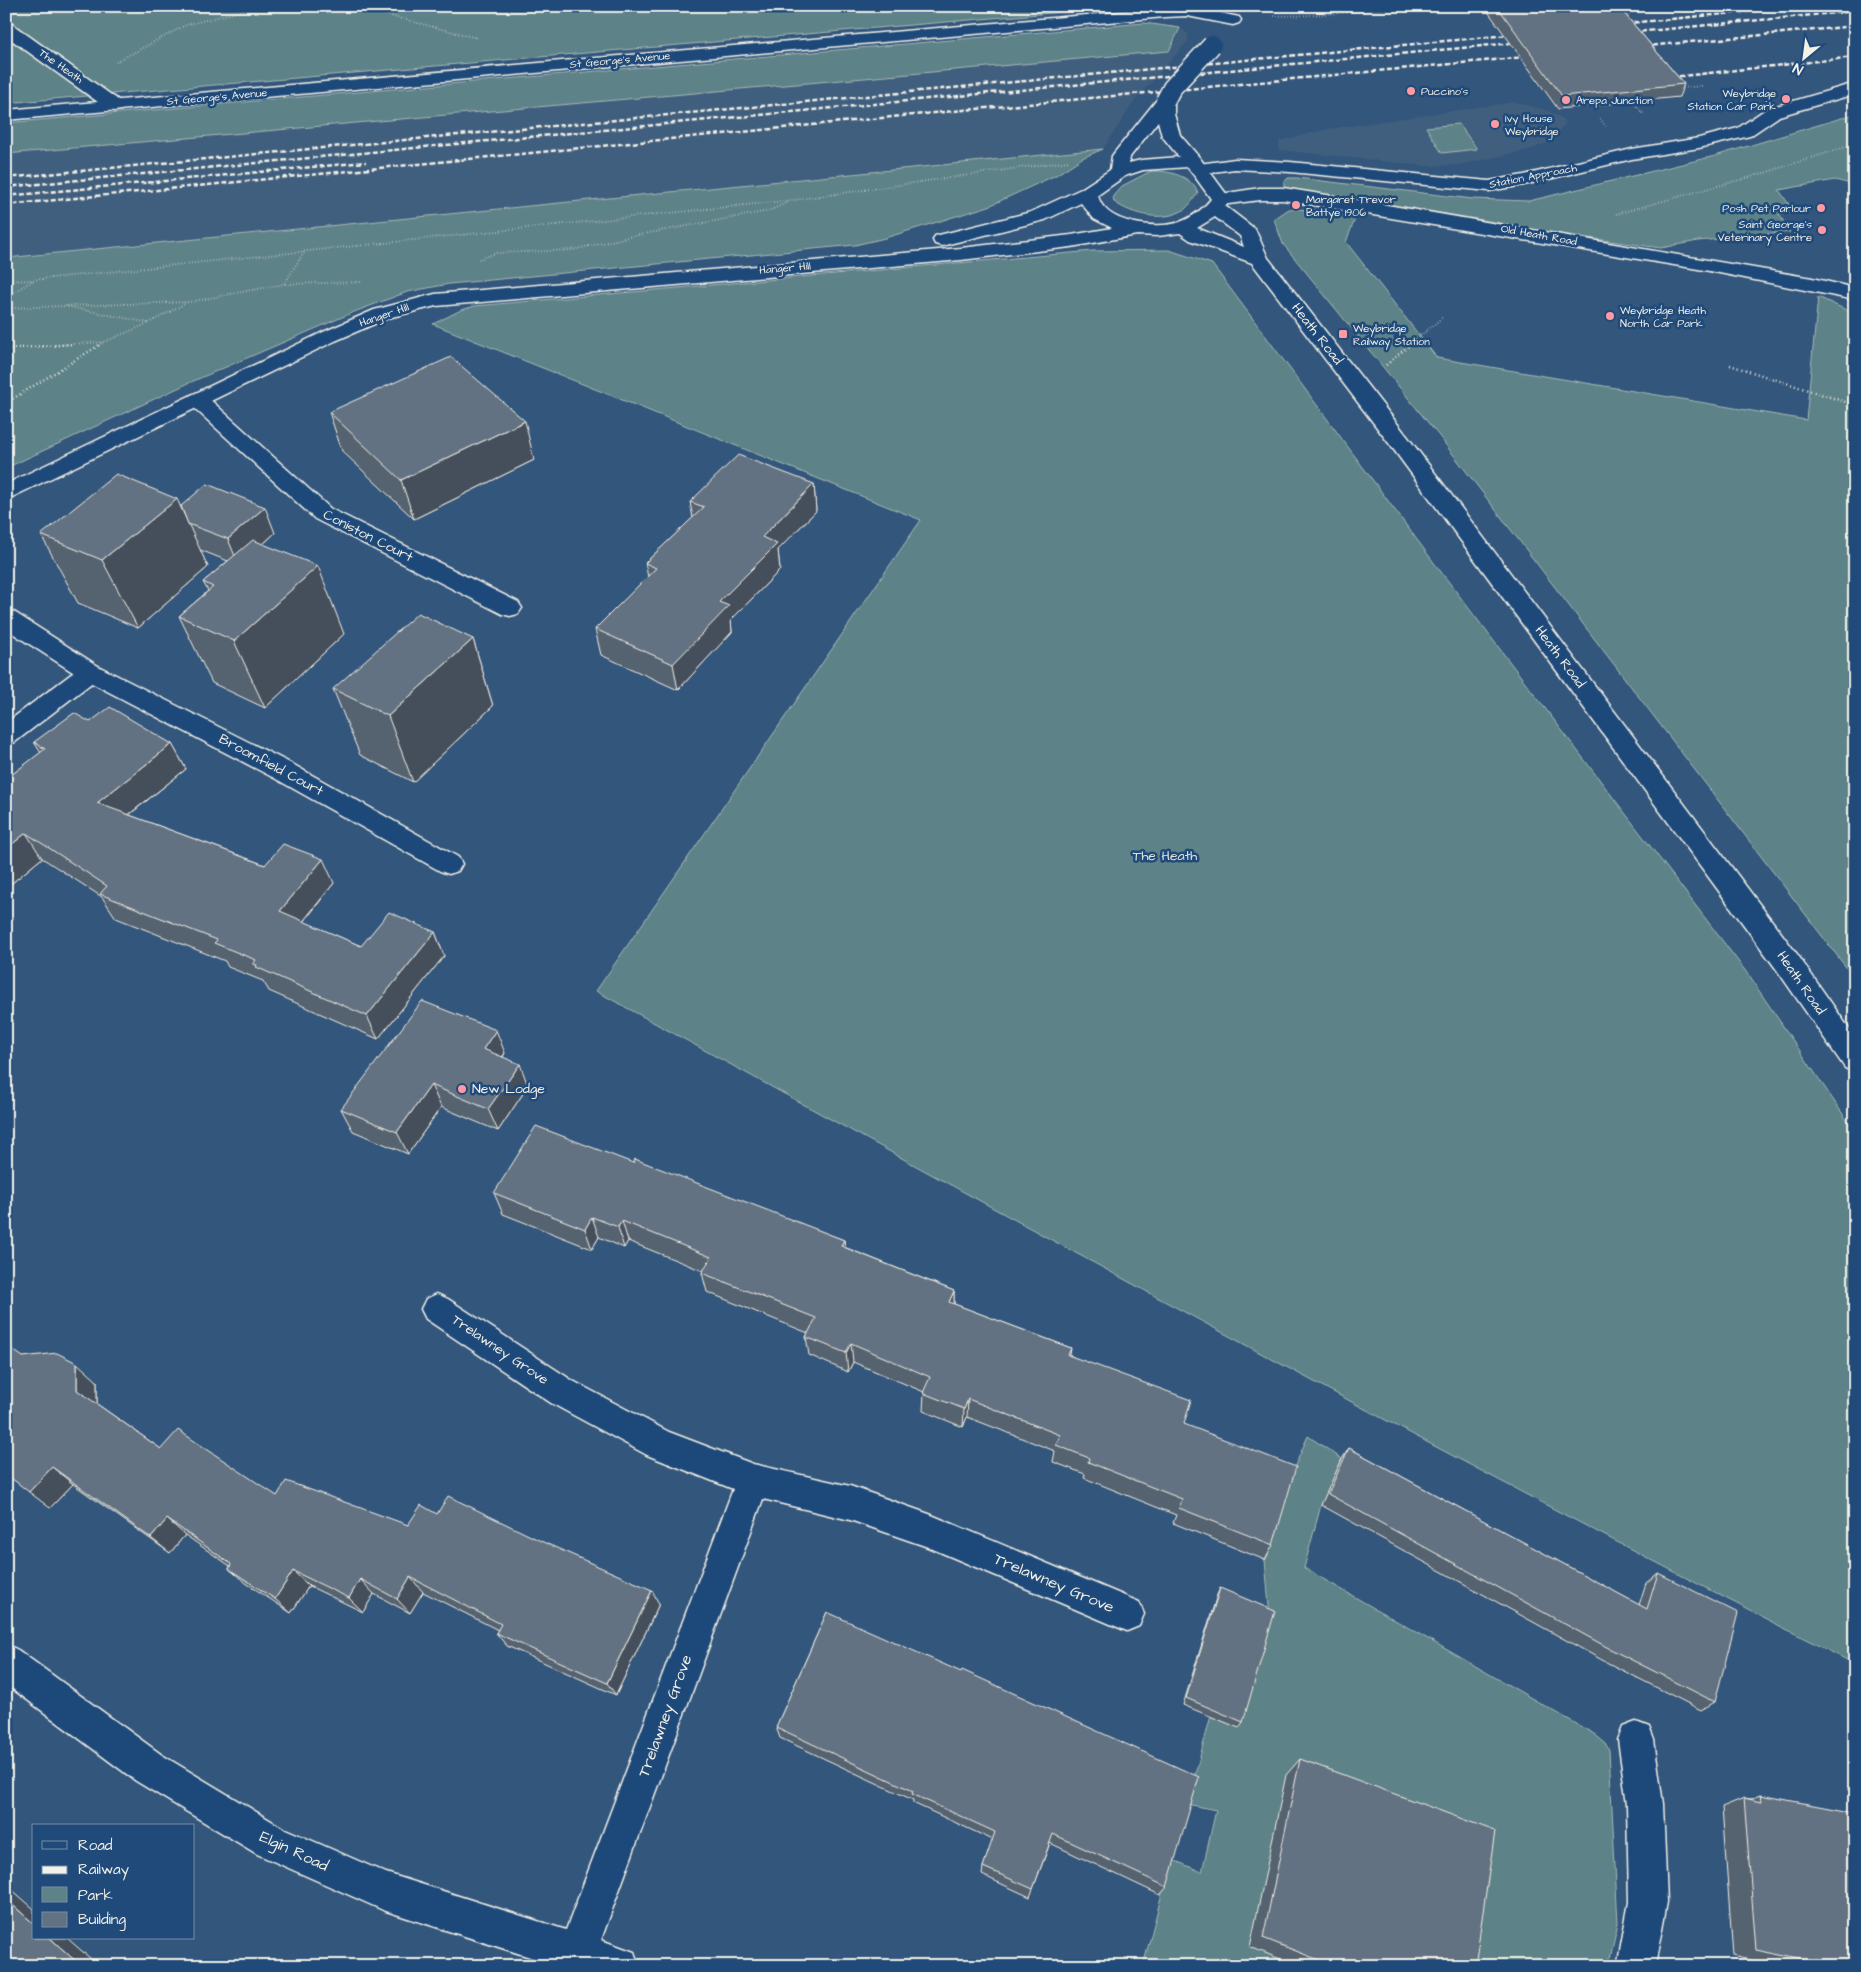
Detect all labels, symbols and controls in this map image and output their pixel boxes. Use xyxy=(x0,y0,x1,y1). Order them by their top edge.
north arrow xyxy=(1778,32,1828,82)
street label: The Heath xyxy=(36,45,87,87)
street label: St George’s Avenue xyxy=(569,48,671,73)
text: N xyxy=(1789,58,1807,79)
place label: Puccino's xyxy=(1421,84,1469,99)
street label: St George’s Avenue xyxy=(166,85,268,110)
marker: Puccino's xyxy=(1405,85,1417,97)
place label: Weybridge Station Car Park xyxy=(1687,86,1776,114)
place label: Arepa Junction xyxy=(1576,93,1653,108)
marker: Weybridge Station Car Park xyxy=(1780,93,1792,105)
marker: Arepa Junction xyxy=(1560,94,1572,106)
place label: Ivy House Weybridge xyxy=(1505,111,1559,140)
marker: Ivy House Weybridge xyxy=(1489,118,1501,130)
street label: Station Approach xyxy=(1488,160,1579,192)
place label: Margaret Trevor Battye 1906 xyxy=(1306,192,1396,221)
marker: Margaret Trevor Battye 1906 xyxy=(1290,199,1302,211)
place label: Posh Pet Parlour xyxy=(1722,201,1811,216)
marker: Posh Pet Parlour xyxy=(1815,202,1827,214)
place label: Saint George's Veterinary Centre xyxy=(1718,217,1812,246)
street label: Old Heath Road xyxy=(1500,221,1579,249)
marker: Saint George's Veterinary Centre xyxy=(1816,224,1828,236)
street label: Hanger Hill xyxy=(759,258,812,279)
street label: Hanger Hill xyxy=(357,299,411,331)
street label: Heath Road xyxy=(1286,299,1348,369)
place label: Weybridge Heath North Car Park xyxy=(1620,303,1707,331)
marker: Weybridge Heath North Car Park xyxy=(1604,310,1616,322)
place label: Weybridge Railway Station xyxy=(1353,321,1430,350)
marker: Weybridge Railway Station xyxy=(1337,328,1349,340)
street label: Coniston Court xyxy=(320,505,417,567)
street label: Heath Road xyxy=(1530,622,1590,692)
street label: Broomfield Court xyxy=(215,729,327,801)
park label: The Heath xyxy=(1133,846,1197,866)
street label: Heath Road xyxy=(1772,947,1830,1019)
place label: New Lodge xyxy=(472,1079,545,1099)
marker: New Lodge xyxy=(456,1083,468,1095)
street label: Trelawney Grove xyxy=(448,1310,553,1390)
street label: Trelawney Grove xyxy=(990,1548,1118,1619)
street label: Trelawney Grove xyxy=(633,1651,698,1781)
legend xyxy=(32,1824,195,1940)
street label: Elgin Road xyxy=(255,1825,332,1877)
text: Road xyxy=(78,1835,113,1856)
text: Railway xyxy=(78,1859,129,1881)
text: Park xyxy=(78,1885,113,1906)
text: Building xyxy=(78,1909,126,1931)

